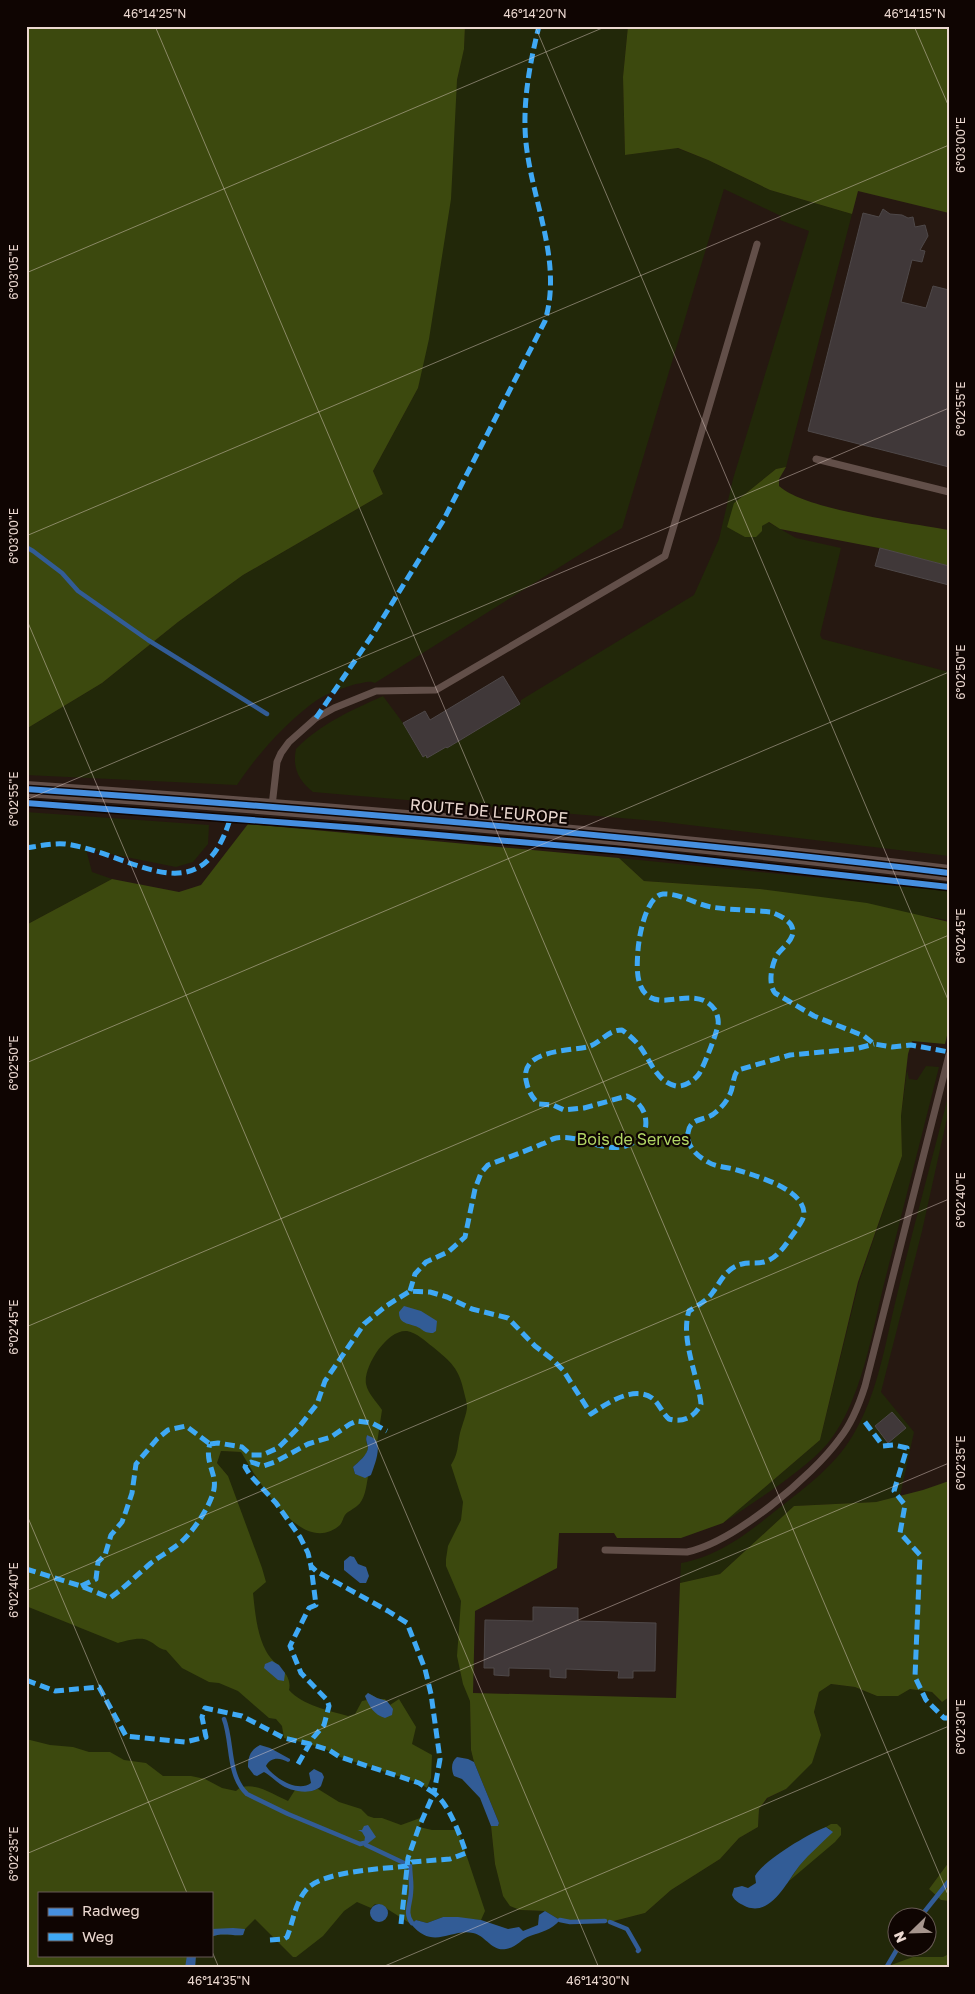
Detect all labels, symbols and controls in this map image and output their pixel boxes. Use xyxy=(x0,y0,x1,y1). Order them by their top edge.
text: 46°14'25"N xyxy=(124,6,186,21)
text: 46°14'20"N xyxy=(503,6,567,21)
text: 46°14'15"N xyxy=(884,6,946,21)
text: 6°03'00"E xyxy=(953,117,968,173)
text: 6°03'05"E xyxy=(6,244,21,300)
text: 6°02'55"E xyxy=(953,382,968,436)
text: 6°03'00"E xyxy=(6,508,21,564)
text: 6°02'50"E xyxy=(953,644,968,700)
text: 6°02'55"E xyxy=(6,772,21,826)
street label: ROUTE DE L'EUROPE xyxy=(409,794,569,828)
text: 6°02'45"E xyxy=(953,908,968,964)
text: 6°02'50"E xyxy=(6,1035,21,1091)
park label: Bois de Serves xyxy=(577,1129,689,1149)
text: 6°02'40"E xyxy=(953,1172,968,1228)
text: 6°02'45"E xyxy=(6,1299,21,1355)
text: 6°02'35"E xyxy=(953,1436,968,1490)
text: 6°02'40"E xyxy=(6,1562,21,1618)
text: 6°02'30"E xyxy=(953,1699,968,1755)
text: 6°02'35"E xyxy=(6,1827,21,1881)
legend xyxy=(38,1892,212,1956)
text: Radweg xyxy=(82,1901,140,1919)
north arrow xyxy=(888,1906,938,1956)
text: Weg xyxy=(82,1927,114,1945)
text: N xyxy=(890,1929,909,1945)
text: 46°14'35"N xyxy=(188,1973,250,1988)
text: 46°14'30"N xyxy=(566,1973,630,1988)

